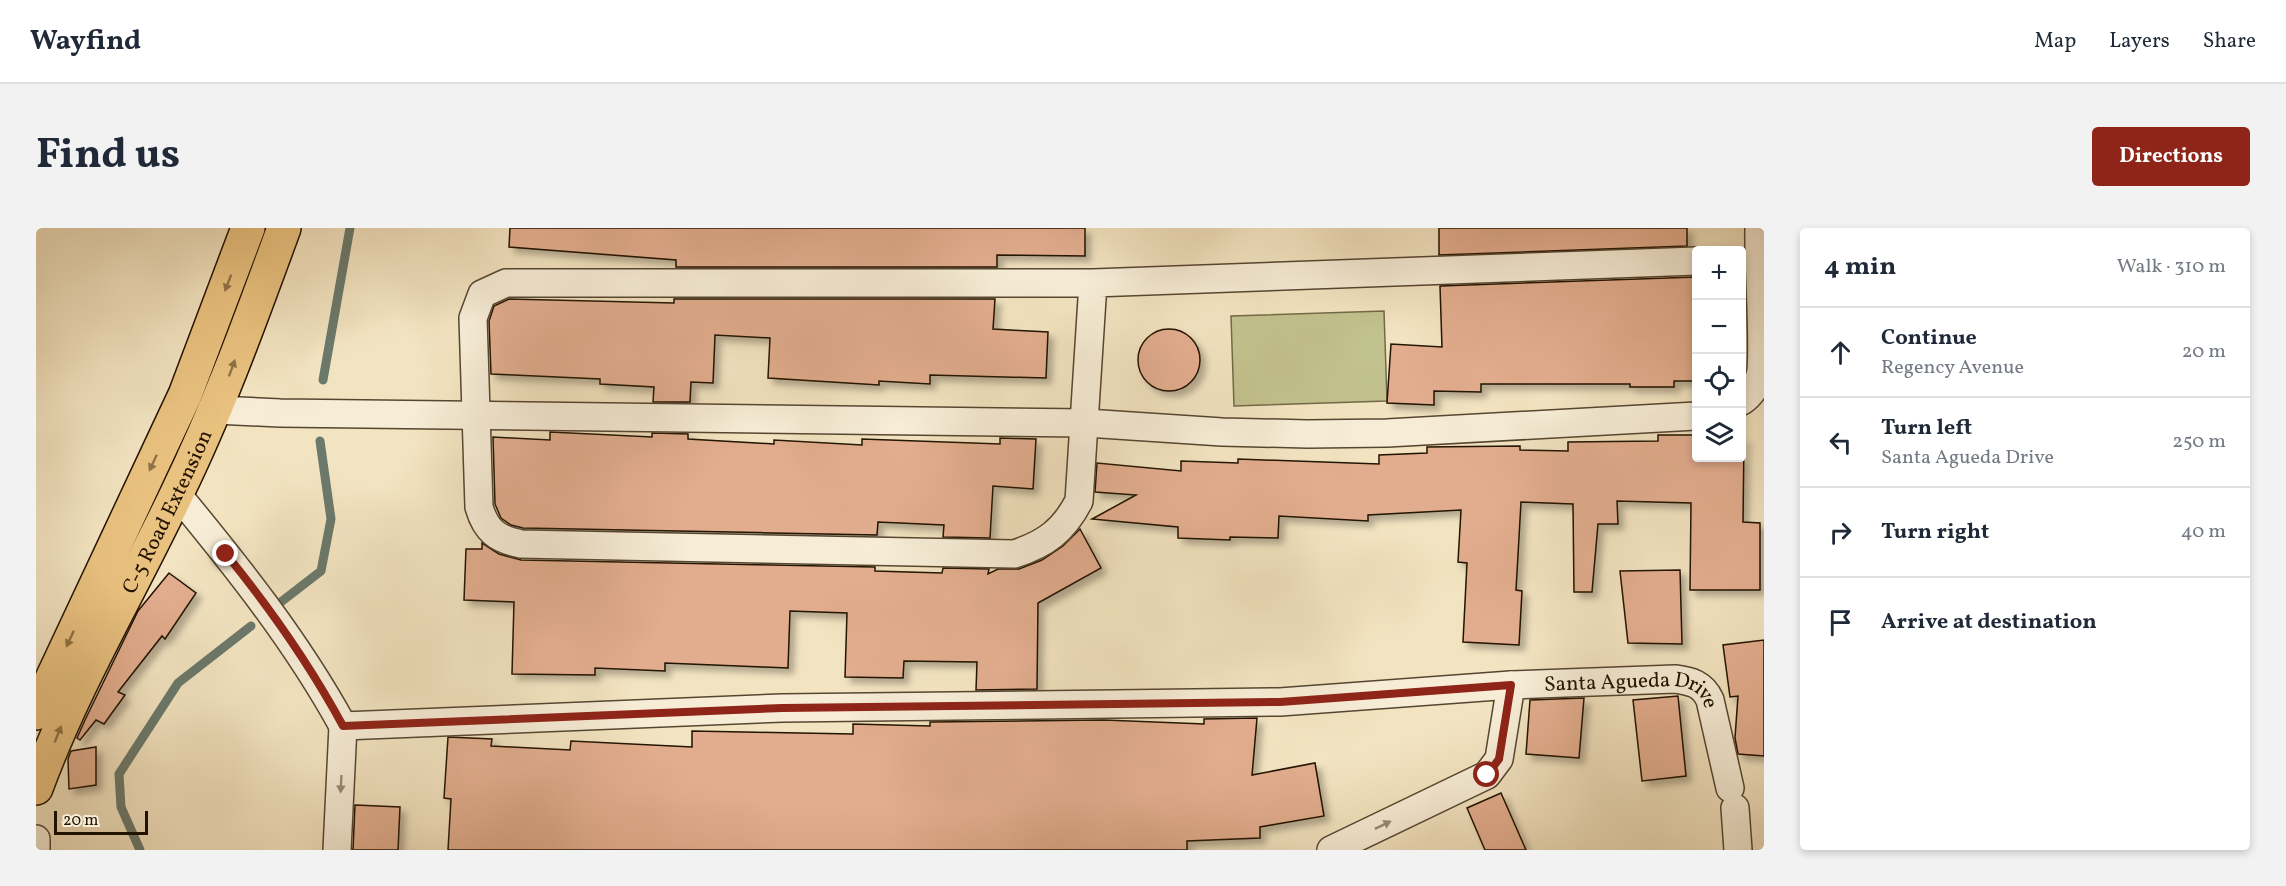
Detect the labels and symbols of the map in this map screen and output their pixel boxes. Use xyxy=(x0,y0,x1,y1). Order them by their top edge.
one-way arrow xyxy=(222,274,232,292)
one-way arrow xyxy=(227,359,237,377)
street label: C-5 Road Extension xyxy=(116,425,220,599)
one-way arrow xyxy=(149,454,158,471)
route end xyxy=(212,540,238,566)
one-way arrow xyxy=(66,631,75,648)
street label: Santa Agueda Drive xyxy=(1544,666,1724,711)
one-way arrow xyxy=(53,724,63,742)
route start xyxy=(1473,761,1499,787)
one-way arrow xyxy=(336,775,345,794)
scale bar xyxy=(54,808,148,836)
one-way arrow xyxy=(1375,820,1392,829)

